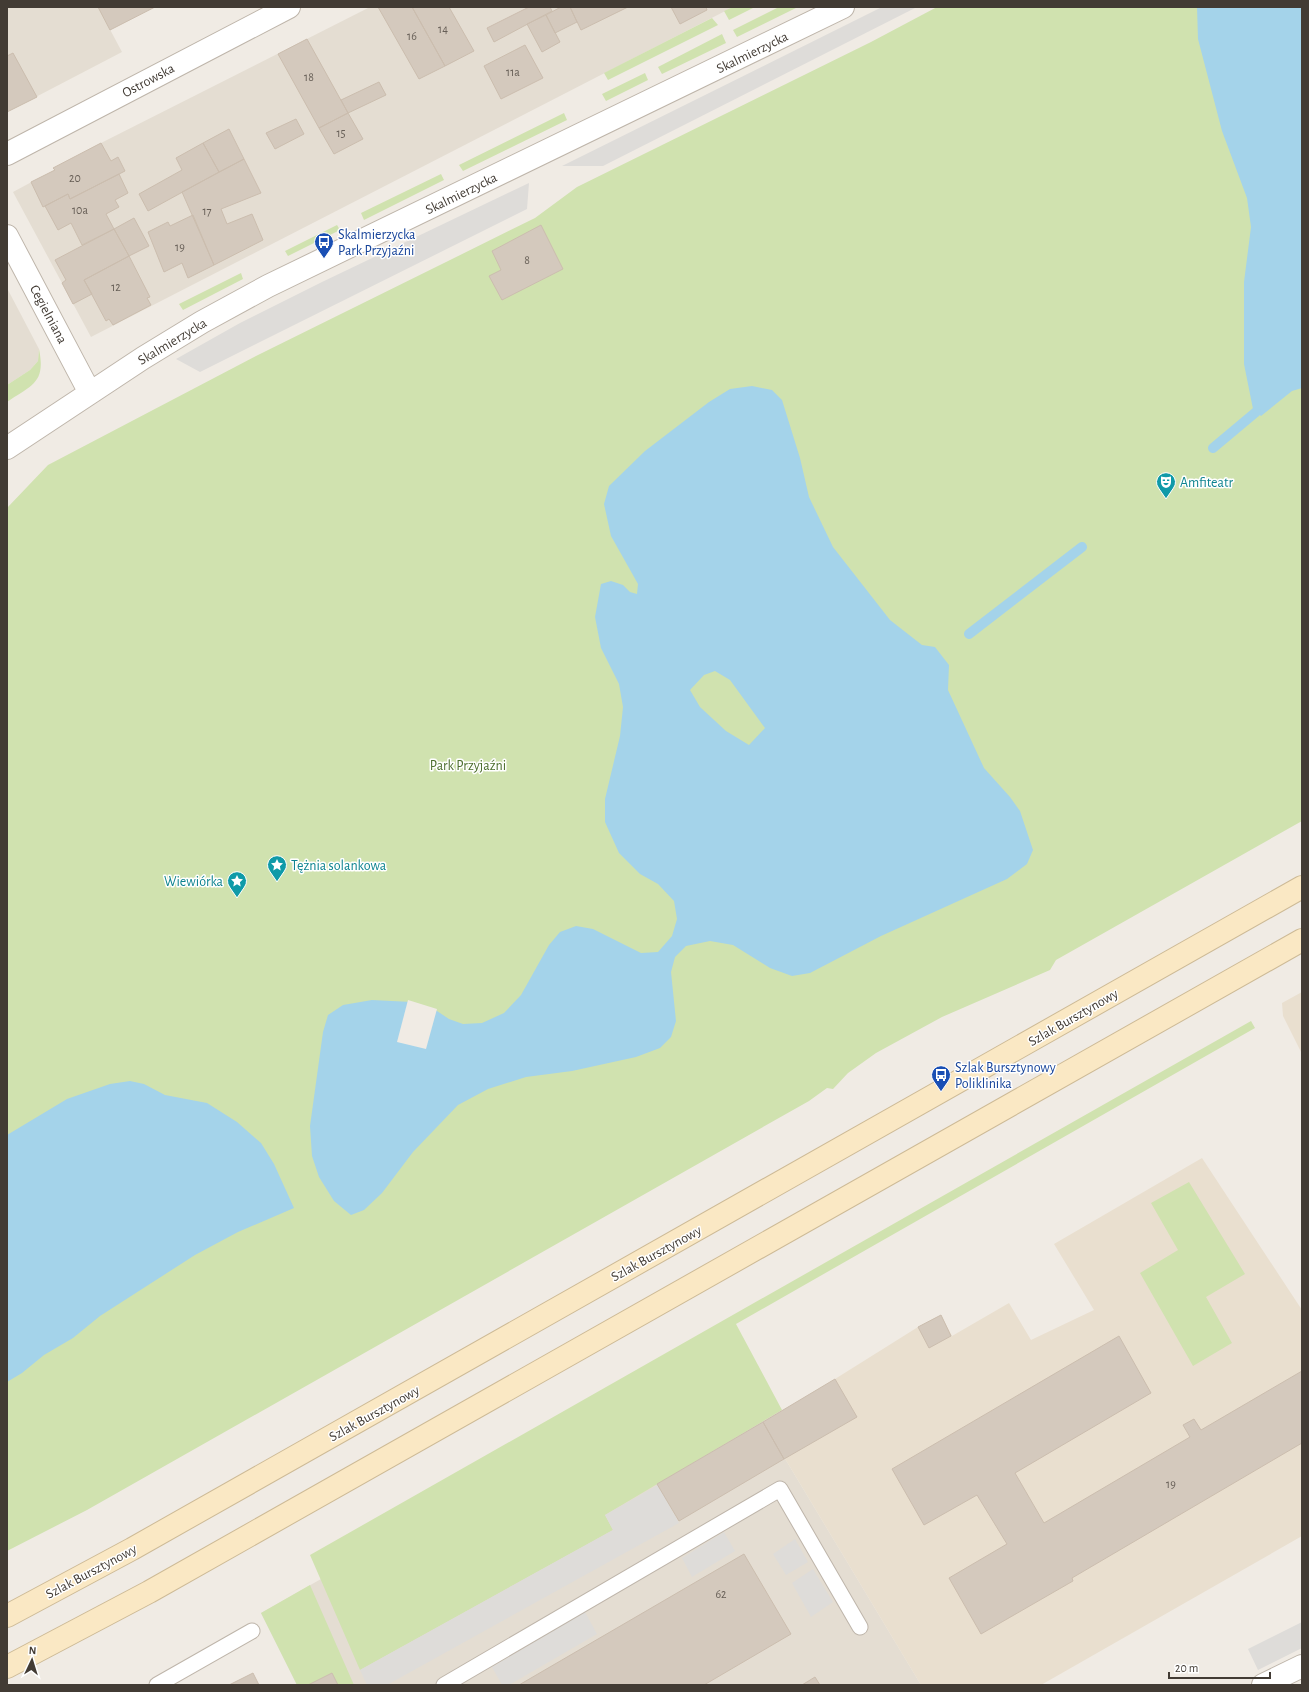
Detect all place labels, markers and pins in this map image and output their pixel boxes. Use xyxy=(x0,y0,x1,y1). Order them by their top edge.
place label: Skalmierzycka Park Przyjaźni xyxy=(338,228,416,258)
bus stop icon: Skalmierzycka Park Przyjaźni xyxy=(313,231,335,259)
theatre icon: Amfiteatr xyxy=(1155,471,1177,499)
place label: Amfiteatr xyxy=(1180,476,1233,490)
place icon: Tężnia solankowa xyxy=(266,854,288,882)
place label: Tężnia solankowa xyxy=(291,859,387,873)
place icon: Wiewiórka xyxy=(226,870,248,898)
place label: Wiewiórka xyxy=(164,875,224,889)
place label: Szlak Bursztynowy Poliklinika xyxy=(955,1061,1056,1091)
bus stop icon: Szlak Bursztynowy Poliklinika xyxy=(930,1064,952,1092)

